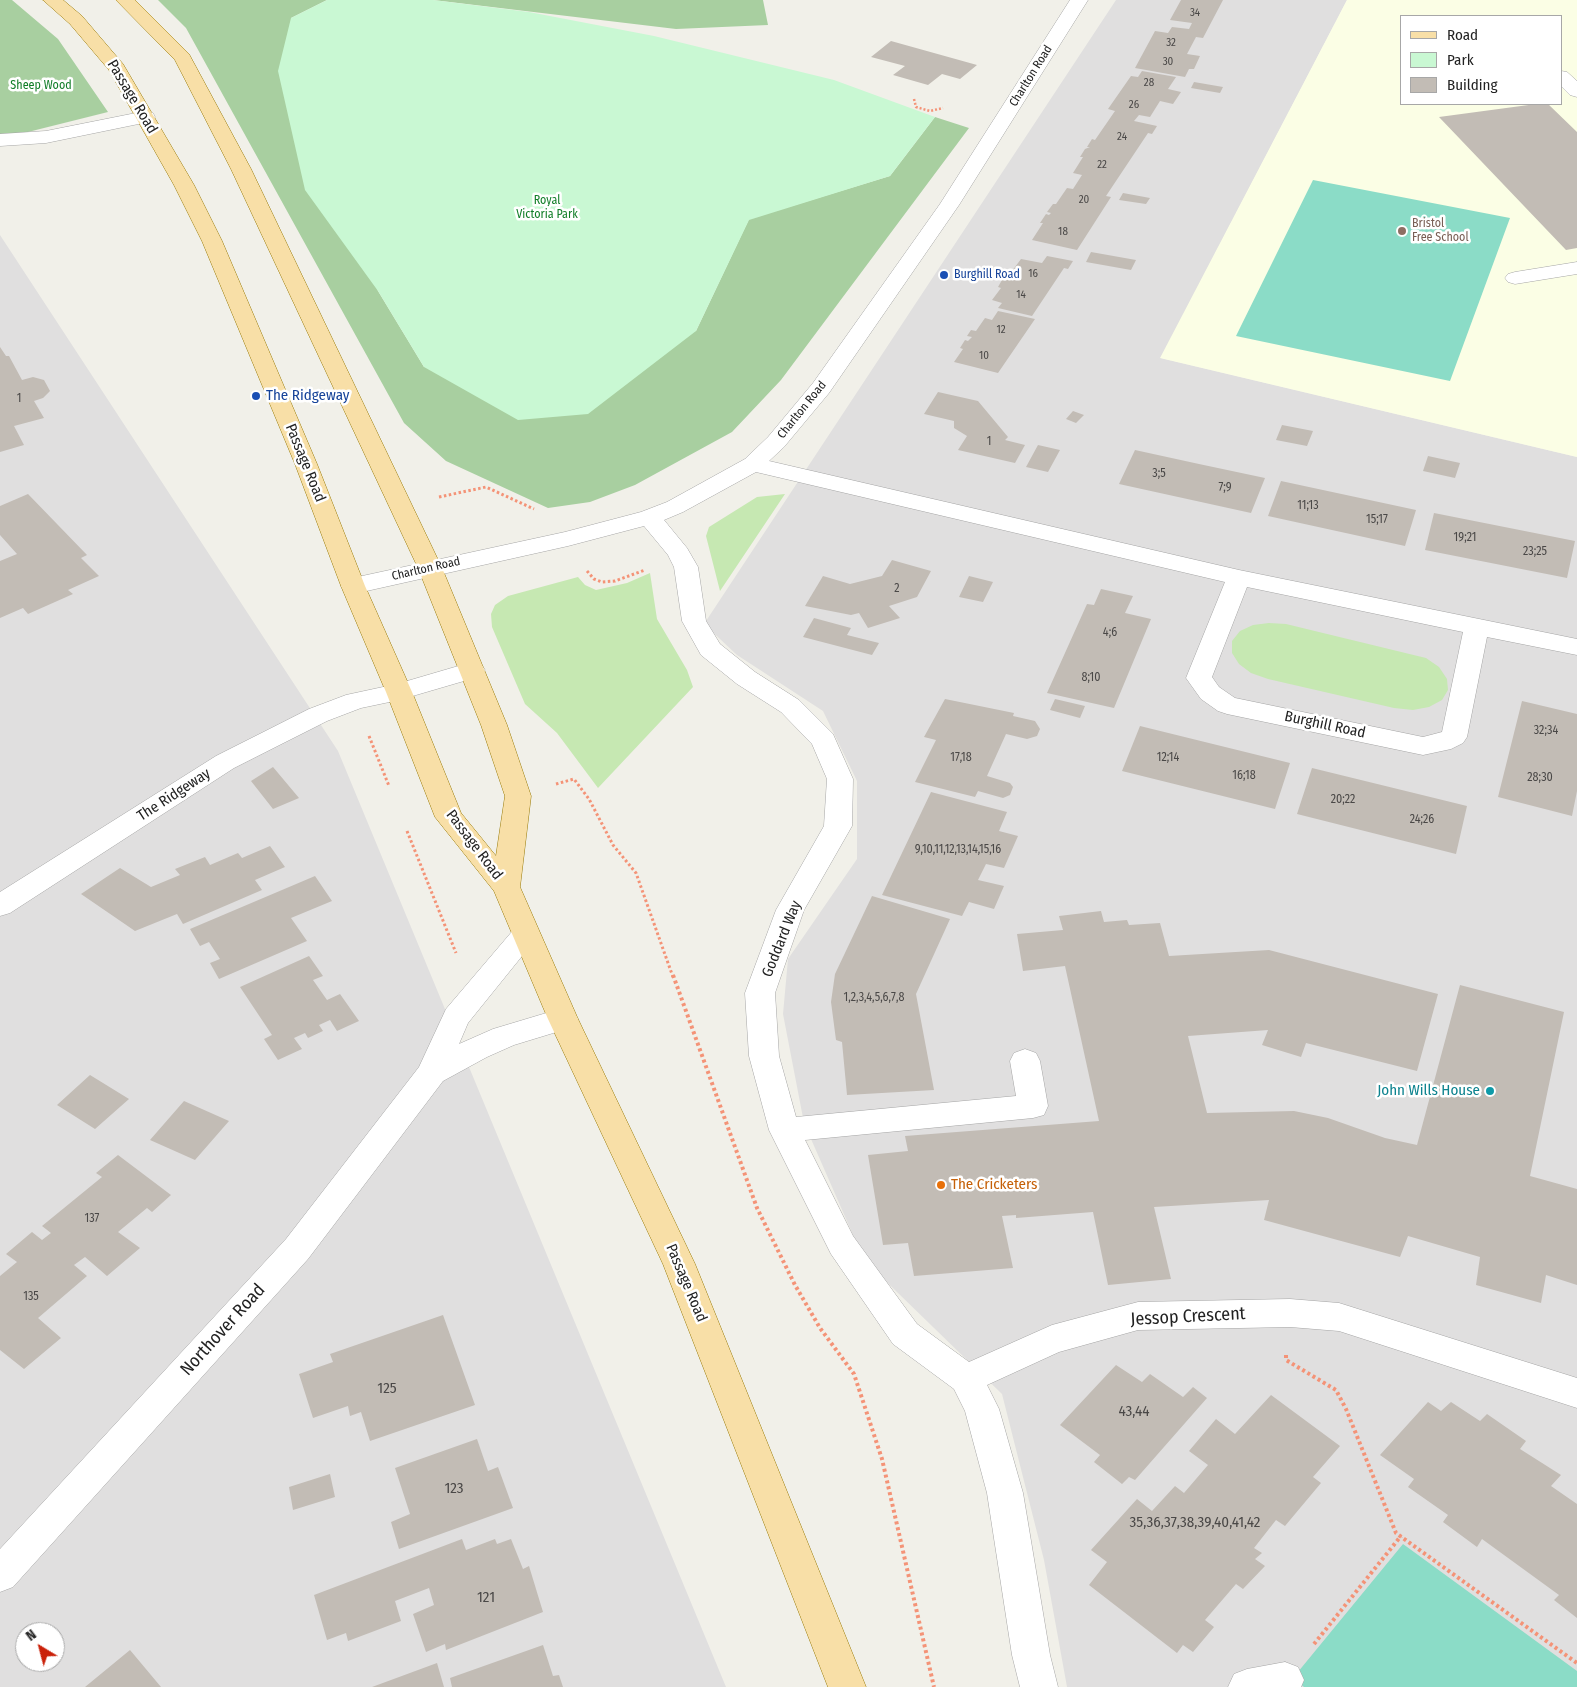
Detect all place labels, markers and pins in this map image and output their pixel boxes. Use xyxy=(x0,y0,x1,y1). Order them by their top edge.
place label: Bristol Free School xyxy=(1412,217,1469,245)
marker: Bristol Free School xyxy=(1396,225,1408,237)
place label: Burghill Road xyxy=(954,268,1020,282)
marker: Burghill Road xyxy=(938,269,950,281)
place label: The Ridgeway xyxy=(266,387,349,405)
marker: The Ridgeway xyxy=(250,390,262,402)
place label: John Wills House xyxy=(1377,1082,1480,1100)
marker: John Wills House xyxy=(1484,1085,1496,1097)
place label: The Cricketers xyxy=(951,1176,1037,1194)
marker: The Cricketers xyxy=(935,1179,947,1191)

